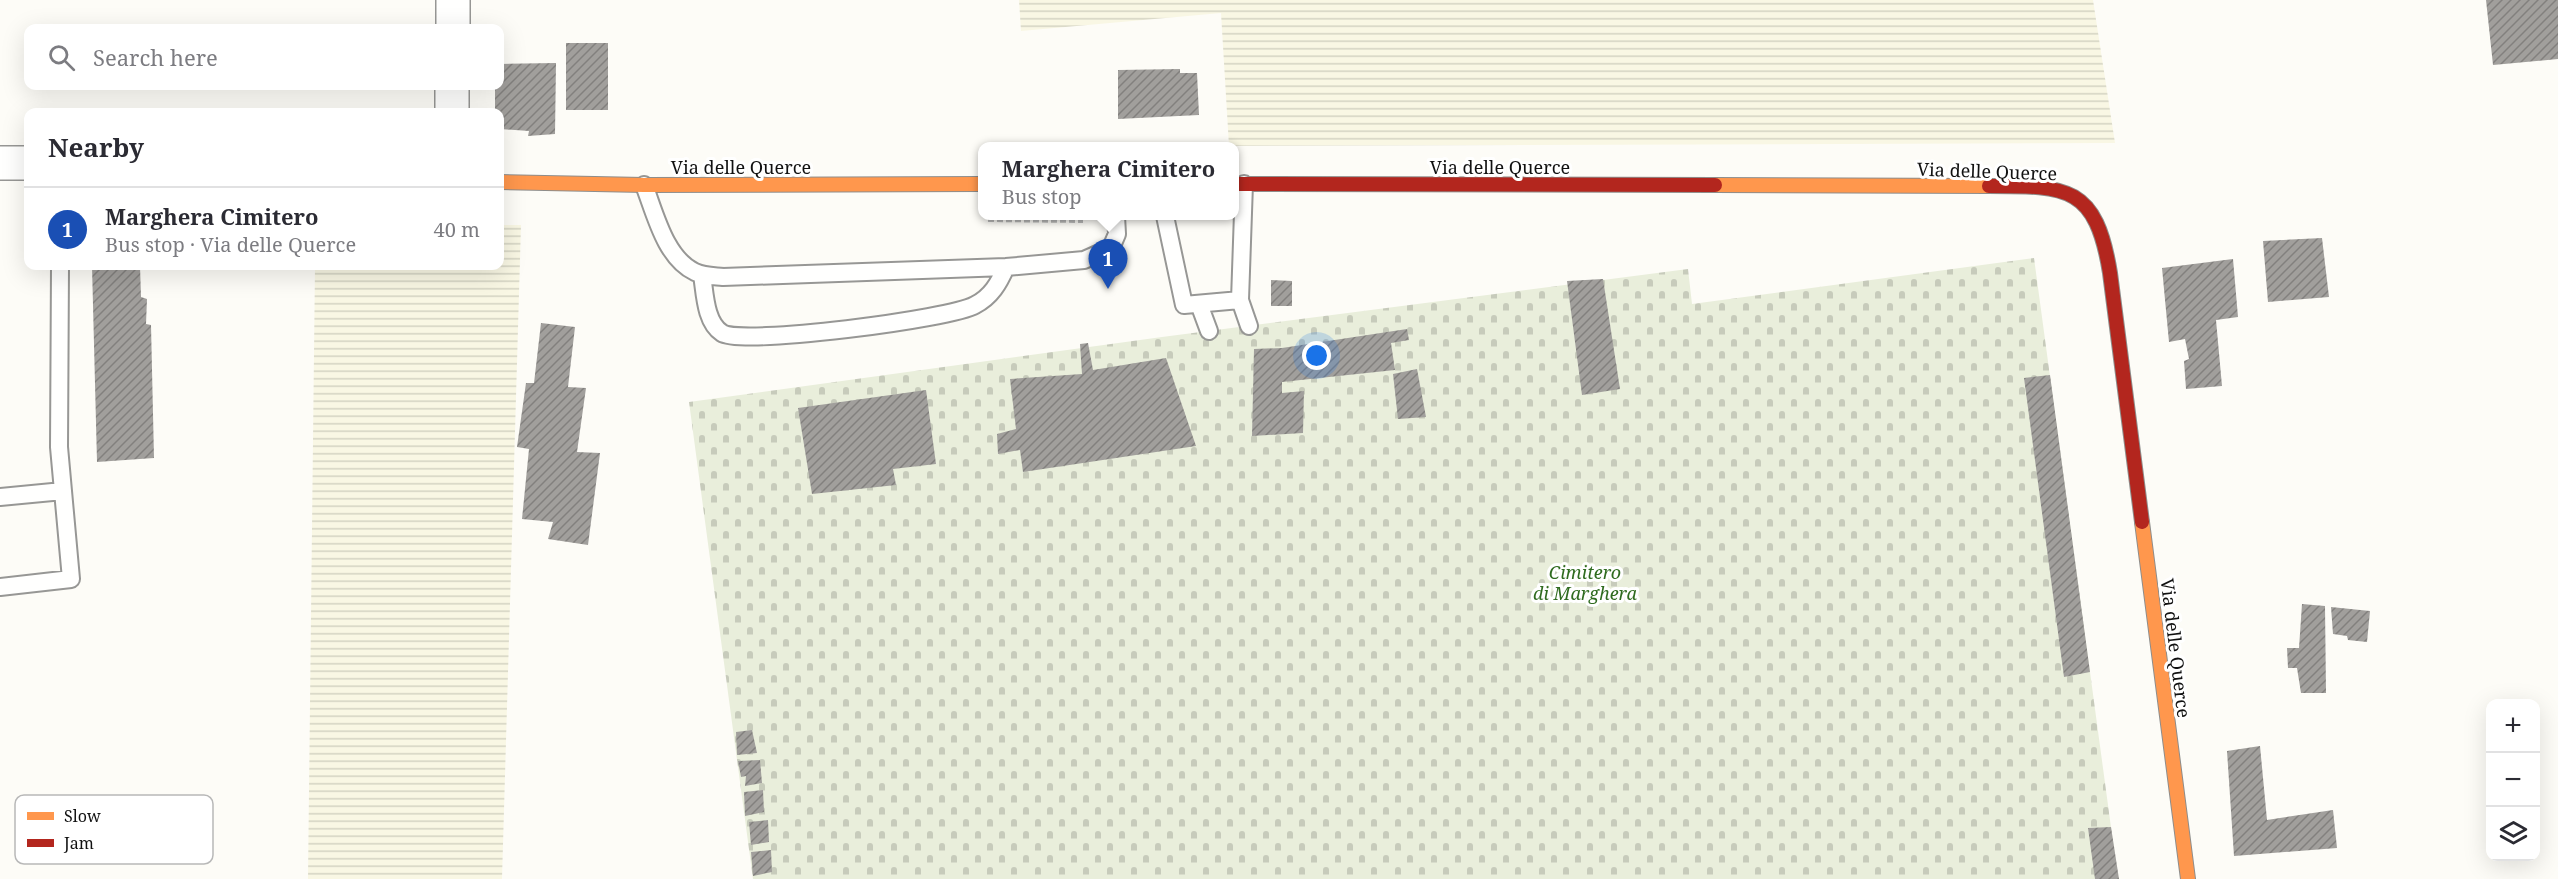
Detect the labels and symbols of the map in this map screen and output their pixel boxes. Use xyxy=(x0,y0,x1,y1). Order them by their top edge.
street label: Via delle Querce xyxy=(671,155,811,179)
street label: Via delle Querce xyxy=(1430,155,1570,179)
street label: Via delle Querce xyxy=(1916,157,2058,185)
pin: 1 xyxy=(1088,240,1128,289)
your location xyxy=(1302,341,1331,370)
park label: Cimitero di Marghera xyxy=(1533,560,1638,605)
street label: Via delle Querce xyxy=(2156,577,2196,719)
legend xyxy=(15,795,213,864)
text: Slow xyxy=(64,805,101,827)
text: Jam xyxy=(63,832,94,854)

